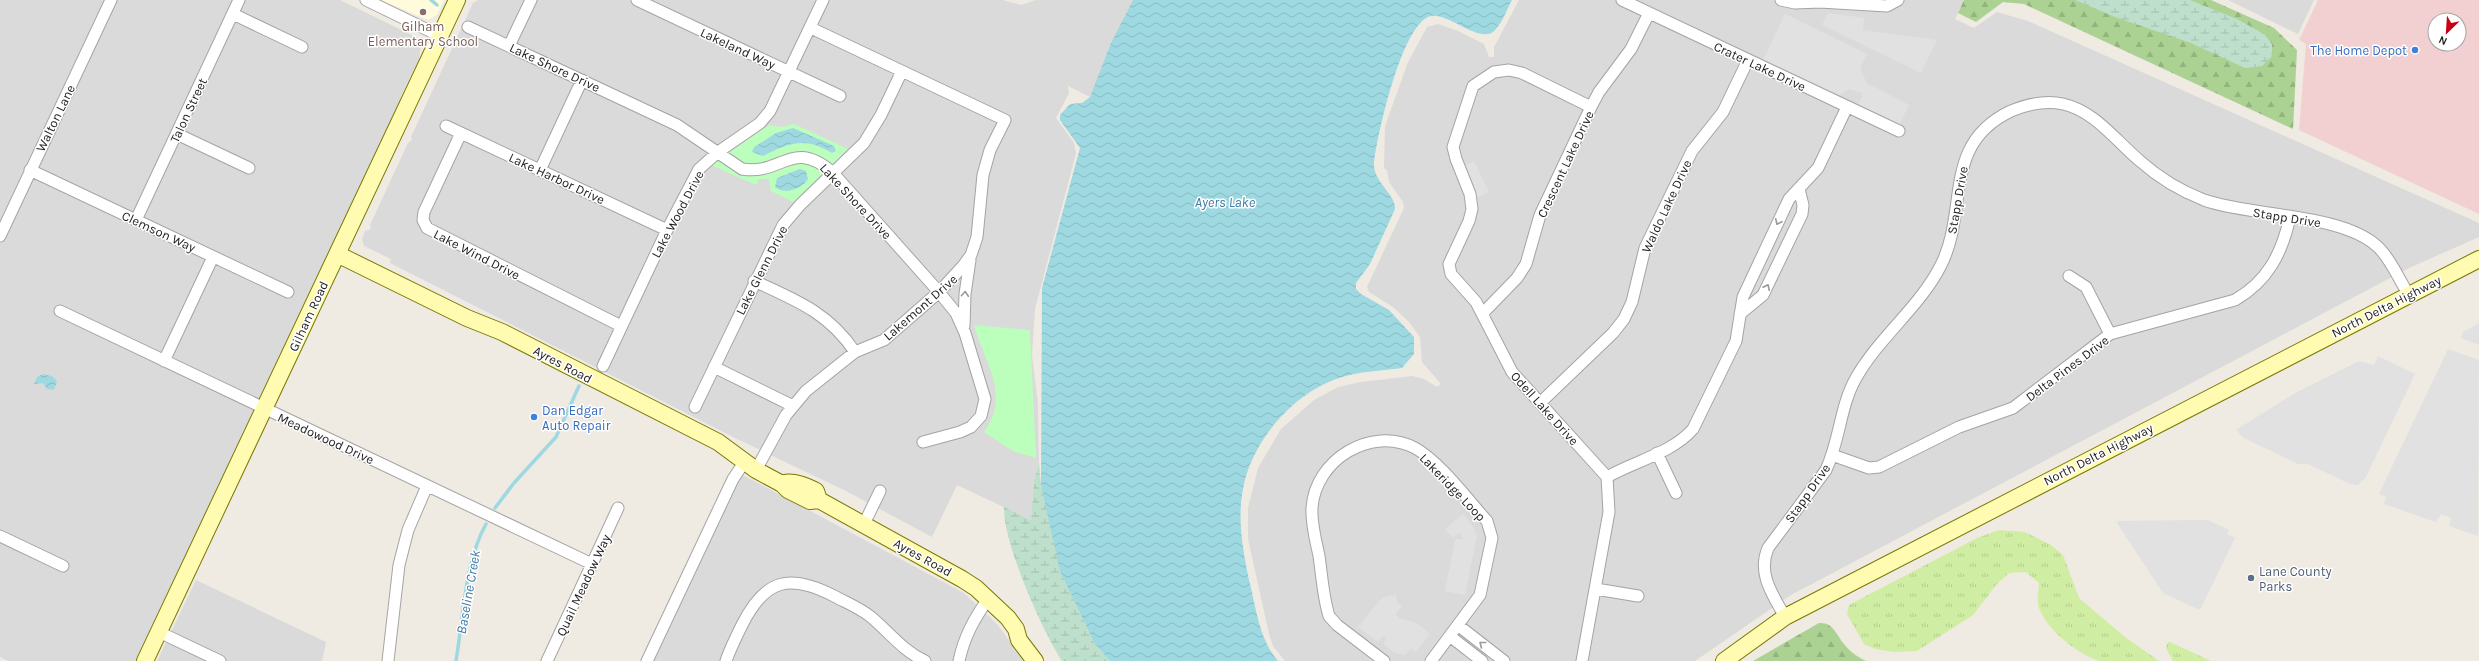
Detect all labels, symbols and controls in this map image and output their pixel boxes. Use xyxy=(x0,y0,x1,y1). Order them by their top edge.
marker: Gilham Elementary School xyxy=(418,7,428,17)
north arrow xyxy=(2427,12,2467,52)
place label: Gilham Elementary School xyxy=(368,19,478,49)
street label: Lakeland Way xyxy=(698,25,778,72)
text: N xyxy=(2437,33,2449,48)
street label: Crater Lake Drive xyxy=(1711,39,1808,94)
street label: Lake Shore Drive xyxy=(507,40,603,95)
place label: The Home Depot xyxy=(2310,43,2407,58)
marker: The Home Depot xyxy=(2410,45,2420,55)
street label: Talon Street xyxy=(167,75,210,145)
street label: Walton Lane xyxy=(33,82,78,154)
street label: Crescent Lake Drive xyxy=(1534,108,1597,220)
street label: Lake Harbor Drive xyxy=(507,150,607,207)
street label: Waldo Lake Drive xyxy=(1638,157,1695,255)
street label: Lake Shore Drive xyxy=(817,160,895,243)
street label: Stapp Drive xyxy=(1944,165,1971,235)
street label: Lake Wood Drive xyxy=(648,168,707,261)
water label: Ayers Lake xyxy=(1195,194,1256,211)
street label: Stapp Drive xyxy=(2252,205,2322,230)
street label: Clemson Way xyxy=(119,208,198,255)
one-way arrow xyxy=(1775,218,1783,225)
street label: Lake Glenn Drive xyxy=(732,223,791,317)
street label: Lake Wind Drive xyxy=(431,226,523,283)
street label: Lakemont Drive xyxy=(880,271,960,343)
street label: North Delta Highway xyxy=(2329,272,2444,341)
street label: Gilham Road xyxy=(286,279,331,354)
one-way arrow xyxy=(1762,284,1770,291)
one-way arrow xyxy=(961,291,970,297)
street label: Delta Pines Drive xyxy=(2023,332,2112,404)
street label: Ayres Road xyxy=(531,343,595,386)
street label: Odell Lake Drive xyxy=(1508,368,1582,448)
place label: Dan Edgar Auto Repair xyxy=(542,403,611,433)
street label: Meadowood Drive xyxy=(275,410,377,467)
marker: Dan Edgar Auto Repair xyxy=(529,412,539,422)
street label: North Delta Highway xyxy=(2041,420,2156,489)
street label: Lakeridge Loop xyxy=(1417,450,1489,524)
street label: Stapp Drive xyxy=(1782,461,1833,526)
street label: Quail Meadow Way xyxy=(553,532,614,639)
street label: Ayres Road xyxy=(891,535,955,580)
water label: Baseline Creek xyxy=(453,548,484,635)
place label: Lane County Parks xyxy=(2259,564,2332,594)
marker: Lane County Parks xyxy=(2246,573,2256,583)
one-way arrow xyxy=(1479,641,1486,648)

